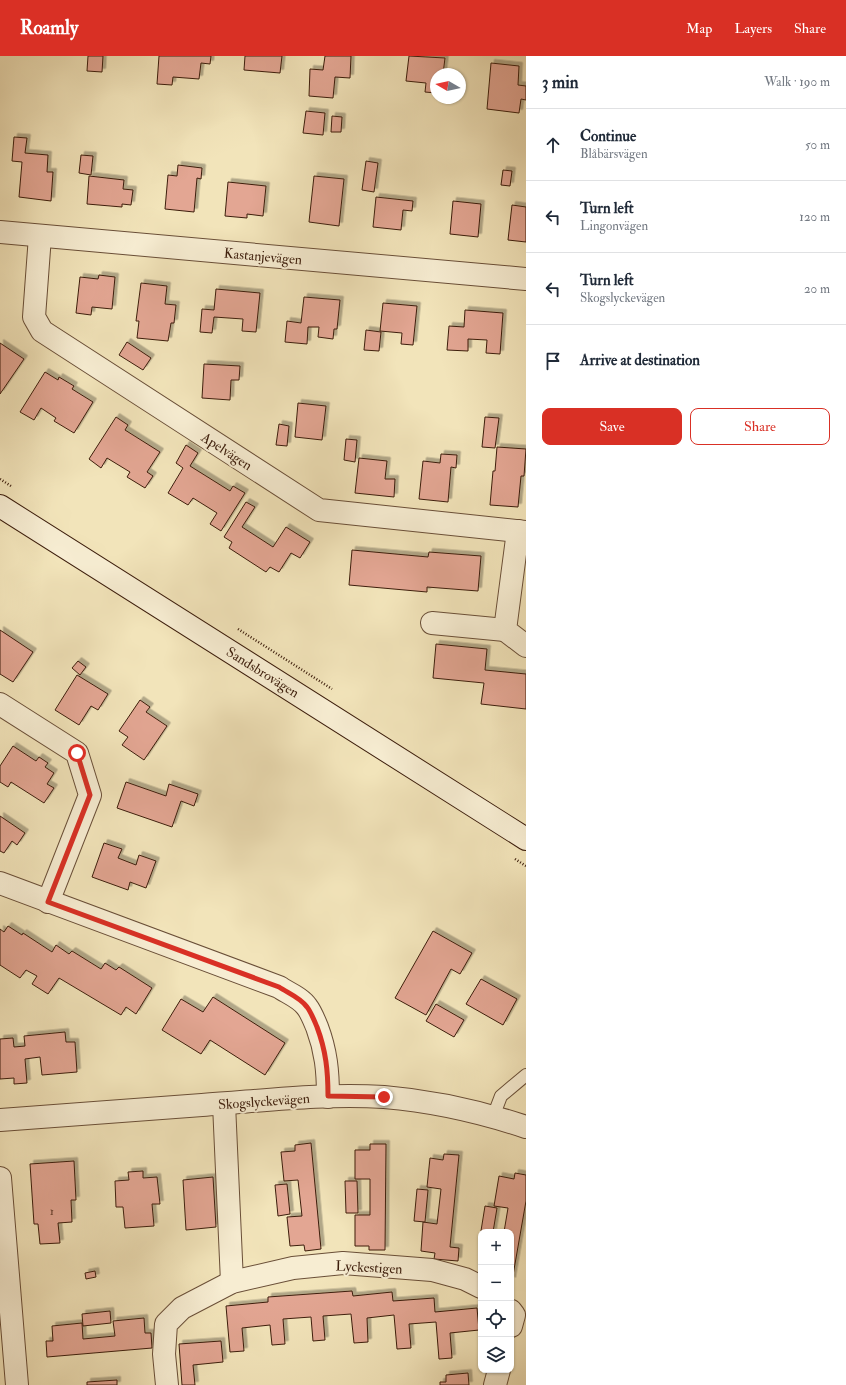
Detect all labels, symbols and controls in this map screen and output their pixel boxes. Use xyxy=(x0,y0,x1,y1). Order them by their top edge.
text: Roamly xyxy=(20,16,78,40)
text: Map xyxy=(686,20,712,37)
text: Layers xyxy=(734,20,772,37)
text: Share xyxy=(794,20,826,37)
north arrow xyxy=(430,68,466,104)
text: 3 min xyxy=(542,72,579,93)
text: Walk · 190 m xyxy=(764,74,830,90)
text: Continue xyxy=(580,127,636,146)
icon: ahead xyxy=(542,134,564,156)
text: 50 m xyxy=(805,137,830,153)
text: Blåbärsvägen xyxy=(580,146,648,162)
text: Turn left xyxy=(580,199,634,218)
icon: left xyxy=(542,206,564,228)
text: 120 m xyxy=(799,209,830,225)
text: Lingonvägen xyxy=(580,218,648,234)
street label: Kastanjevägen xyxy=(223,245,303,268)
text: Turn left xyxy=(580,271,634,290)
icon: left xyxy=(542,278,564,300)
text: 20 m xyxy=(804,281,830,297)
text: Skogslyckevägen xyxy=(580,290,665,306)
icon: arrive xyxy=(542,350,564,372)
text: Arrive at destination xyxy=(580,351,700,370)
button: Save xyxy=(542,408,682,445)
button: Share xyxy=(690,408,830,445)
street label: Apelvägen xyxy=(197,428,255,475)
street label: Sandsbrovägen xyxy=(223,643,302,702)
route start xyxy=(68,744,86,762)
route end xyxy=(375,1088,393,1106)
street label: Skogslyckevägen xyxy=(218,1090,311,1114)
house number: 1 xyxy=(50,1204,54,1219)
map controls xyxy=(478,1229,514,1373)
button: + xyxy=(478,1229,514,1265)
street label: Lyckestigen xyxy=(335,1257,403,1279)
button: − xyxy=(478,1265,514,1301)
button: locate xyxy=(478,1301,514,1337)
button: layers xyxy=(478,1337,514,1373)

